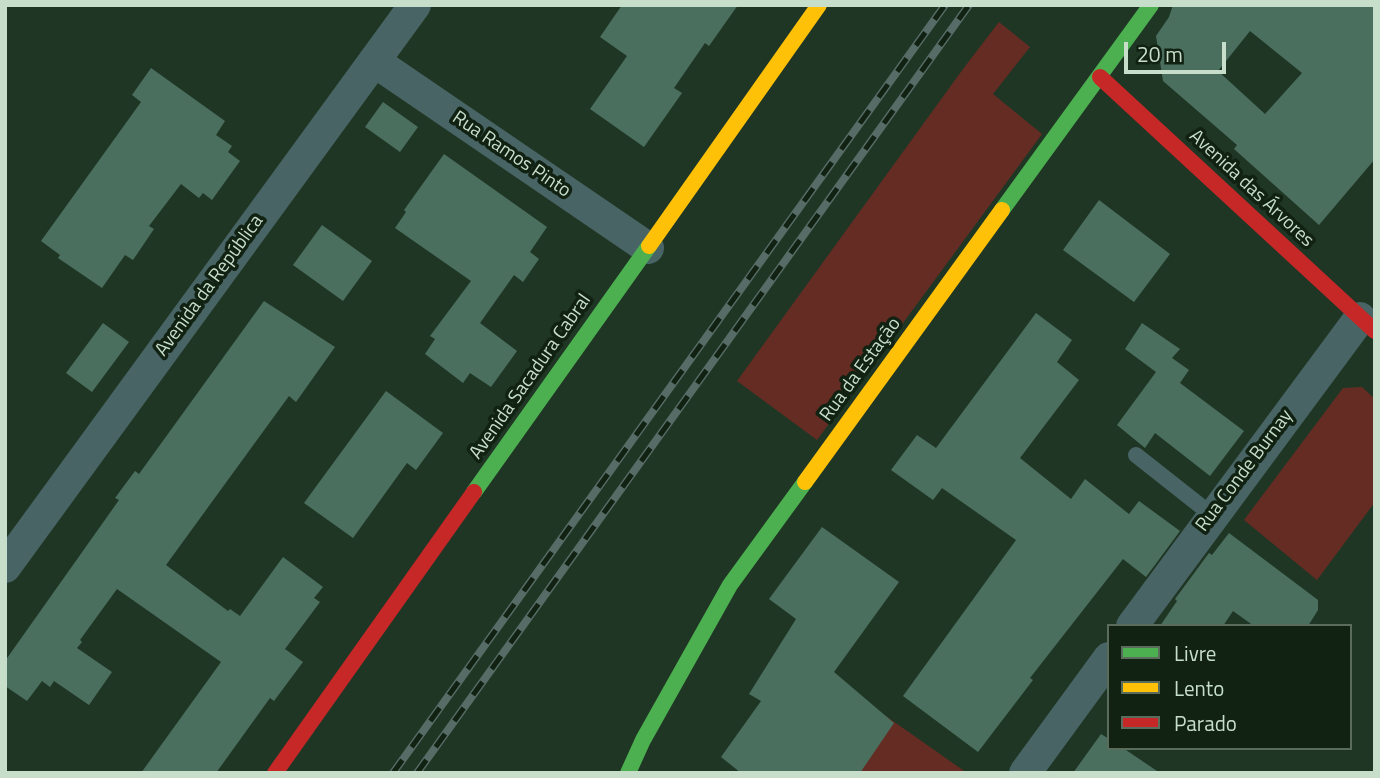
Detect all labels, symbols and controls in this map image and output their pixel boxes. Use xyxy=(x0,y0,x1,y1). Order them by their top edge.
scale bar xyxy=(1128,28,1230,72)
text: 20 m xyxy=(1137,38,1183,70)
street label: Rua Ramos Pinto xyxy=(447,107,575,203)
street label: Avenida das Árvores xyxy=(1184,125,1318,253)
street label: Avenida da República xyxy=(151,211,269,361)
street label: Avenida Sacadura Cabral xyxy=(465,290,597,464)
street label: Rua da Estação xyxy=(816,314,906,426)
street label: Rua Conde Burnay xyxy=(1192,406,1298,536)
legend xyxy=(1107,624,1352,750)
text: Livre xyxy=(1174,637,1216,669)
text: Lento xyxy=(1174,672,1224,704)
text: Parado xyxy=(1174,707,1237,739)

